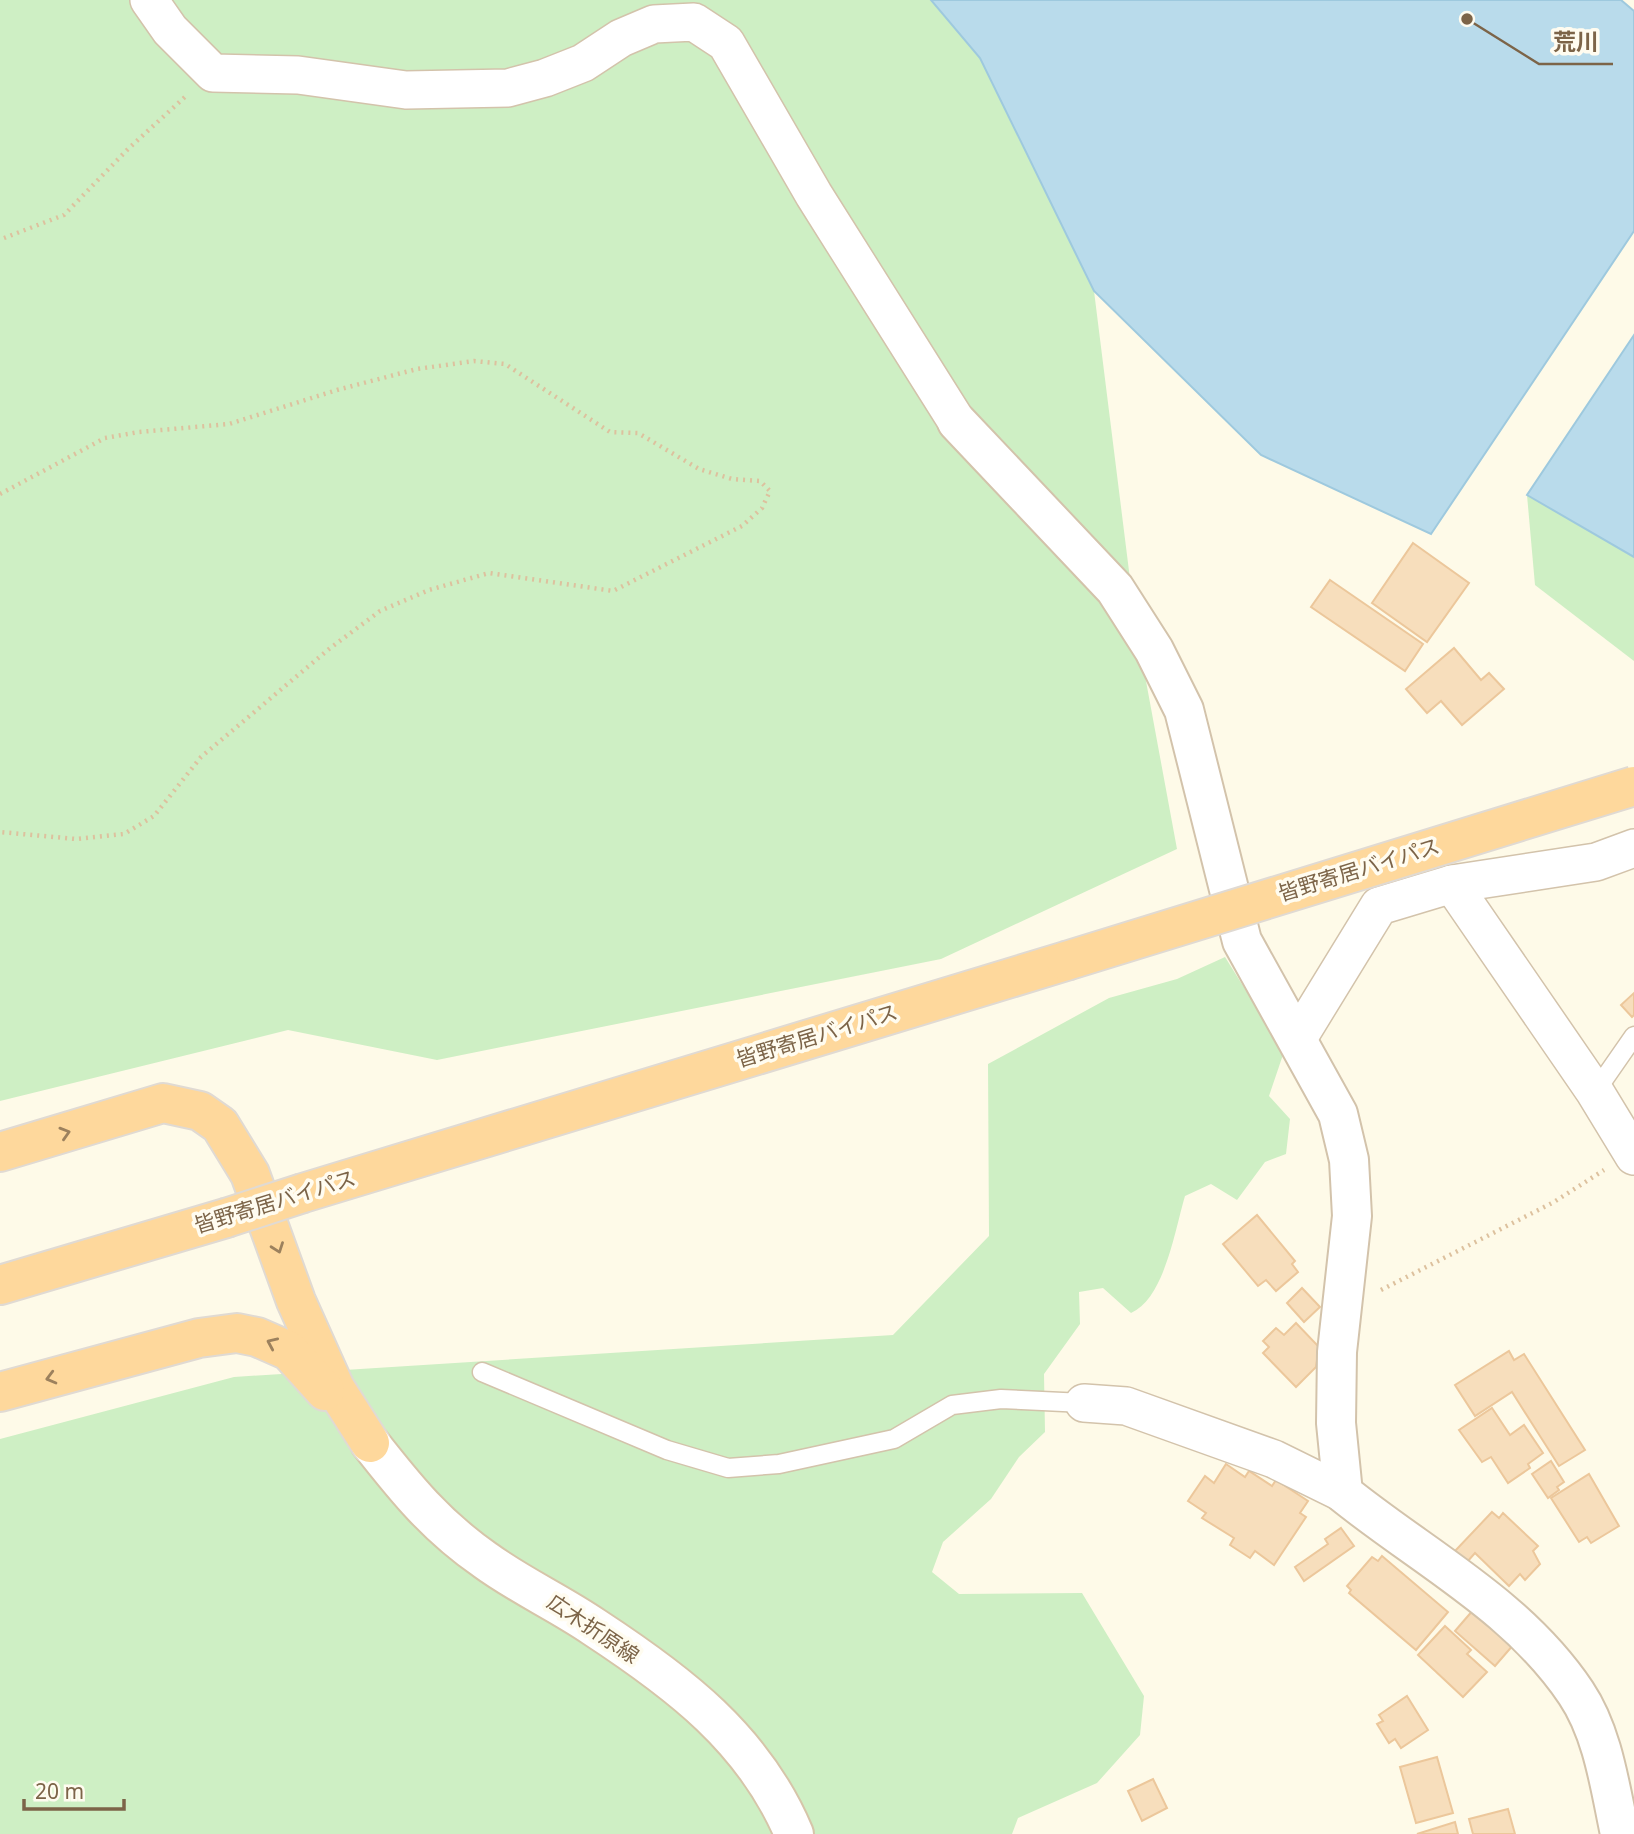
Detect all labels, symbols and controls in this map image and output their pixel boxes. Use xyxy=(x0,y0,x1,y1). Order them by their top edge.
callout: 荒川 xyxy=(1539,20,1613,64)
text: 荒川 xyxy=(1553,25,1599,57)
street label: 皆野寄居バイパス xyxy=(1274,831,1443,907)
street label: 皆野寄居バイパス xyxy=(732,997,901,1073)
one-way arrow xyxy=(59,1126,71,1141)
street label: 皆野寄居バイパス xyxy=(190,1163,359,1239)
one-way arrow xyxy=(269,1242,283,1254)
one-way arrow xyxy=(266,1337,279,1351)
one-way arrow xyxy=(46,1370,58,1384)
street label: 広木折原線 xyxy=(542,1587,645,1669)
scale bar xyxy=(24,1768,124,1812)
text: 20 m xyxy=(35,1777,84,1805)

